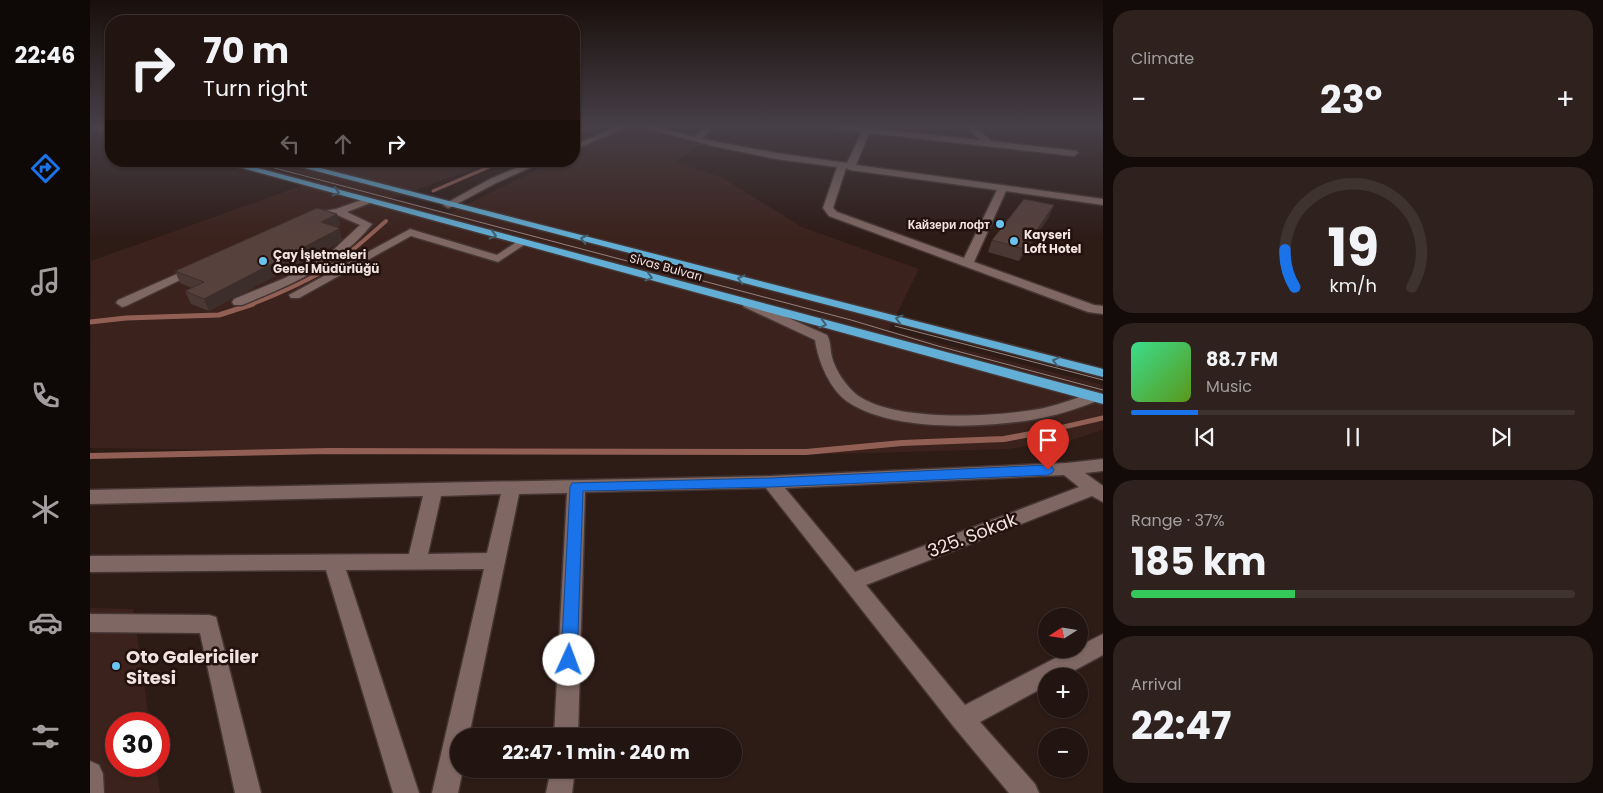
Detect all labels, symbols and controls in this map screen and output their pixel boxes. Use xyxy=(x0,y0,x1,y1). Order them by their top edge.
text: 70 m xyxy=(203,26,289,75)
icon: right xyxy=(120,35,185,100)
text: 22:46 xyxy=(15,40,75,71)
text: Climate xyxy=(1131,47,1194,70)
text: Turn right xyxy=(203,73,308,104)
text: 23° xyxy=(1320,73,1382,126)
text: − xyxy=(1131,80,1146,119)
text: + xyxy=(1556,80,1575,119)
icon: left xyxy=(276,130,304,158)
icon: ahead xyxy=(329,130,357,158)
icon: right xyxy=(382,130,410,158)
icon: directions xyxy=(28,151,63,186)
one-way arrow xyxy=(331,187,339,197)
text: 19 xyxy=(1327,211,1379,284)
place label: Кайзери лофт xyxy=(908,216,990,233)
marker: Кайзери лофт xyxy=(994,218,1006,230)
place label: Kayseri Loft Hotel xyxy=(1024,226,1081,257)
one-way arrow xyxy=(488,229,496,239)
one-way arrow xyxy=(579,234,588,245)
marker: Kayseri Loft Hotel xyxy=(1008,235,1020,247)
place label: Çay İşletmeleri Genel Müdürlüğü xyxy=(273,246,379,277)
street label: Sivas Bulvarı xyxy=(628,249,704,285)
marker: Çay İşletmeleri Genel Müdürlüğü xyxy=(257,255,269,267)
icon: music xyxy=(28,264,63,299)
one-way arrow xyxy=(645,271,654,282)
text: km/h xyxy=(1329,273,1377,298)
one-way arrow xyxy=(737,274,746,285)
one-way arrow xyxy=(894,314,903,325)
one-way arrow xyxy=(819,318,828,329)
text: 88.7 FM xyxy=(1206,346,1278,373)
one-way arrow xyxy=(1052,357,1060,367)
text: Music xyxy=(1206,375,1252,398)
icon: phone xyxy=(28,378,63,413)
pin xyxy=(1027,419,1069,470)
icon: previous xyxy=(1191,423,1219,451)
icon: pause xyxy=(1339,423,1367,451)
icon: next xyxy=(1487,423,1515,451)
icon: arrive xyxy=(1034,426,1062,454)
icon: climate xyxy=(28,492,63,527)
street label: 325. Sokak xyxy=(924,506,1021,563)
text: Range · 37% xyxy=(1131,509,1225,532)
text: 185 km xyxy=(1131,535,1266,588)
icon: car xyxy=(28,605,63,640)
north arrow xyxy=(1038,608,1088,658)
map controls xyxy=(1038,608,1088,778)
position arrow xyxy=(542,633,594,685)
place label: Oto Galericiler Sitesi xyxy=(126,644,259,690)
marker: Oto Galericiler Sitesi xyxy=(110,660,122,672)
button: + xyxy=(1038,668,1088,718)
text: Arrival xyxy=(1131,673,1181,696)
text: 22:47 xyxy=(1131,699,1231,752)
speed limit sign: 30 xyxy=(105,712,170,777)
icon: filters xyxy=(28,719,63,754)
button: − xyxy=(1038,728,1088,778)
text: 22:47 · 1 min · 240 m xyxy=(502,739,690,766)

